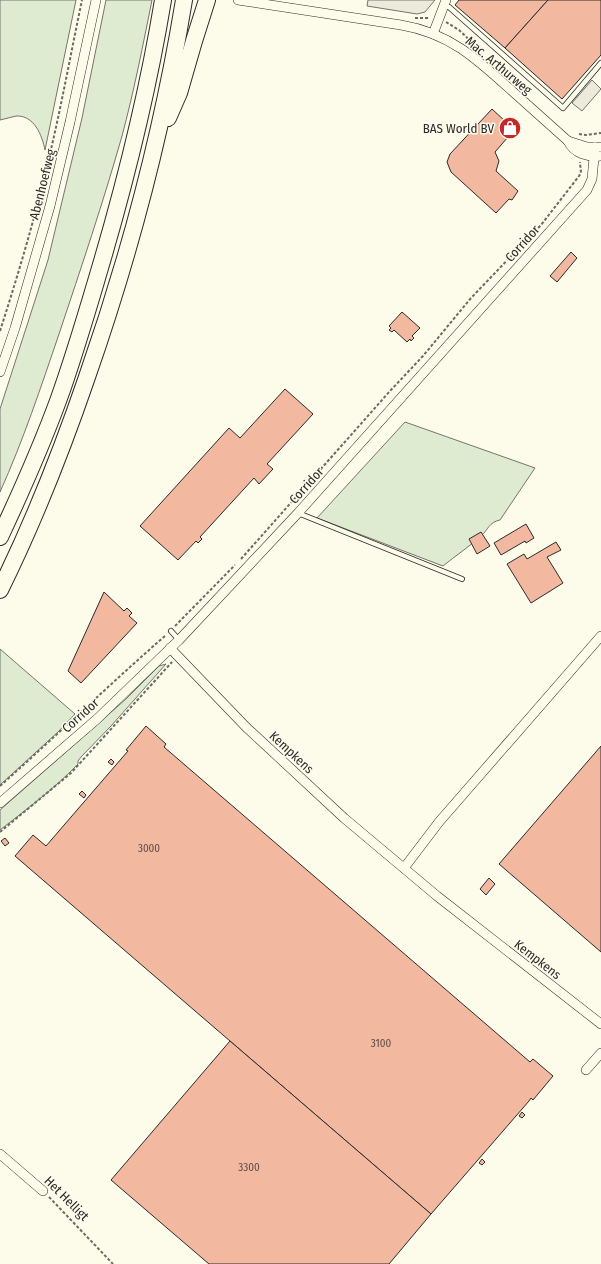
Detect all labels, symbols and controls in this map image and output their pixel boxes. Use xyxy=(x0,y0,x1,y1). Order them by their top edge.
street label: Mac. Arthurweg xyxy=(462,33,536,98)
shop icon: BAS World BV xyxy=(497,115,523,141)
place label: BAS World BV xyxy=(423,121,494,136)
street label: Abenhoefweg xyxy=(26,146,59,221)
street label: Corridor xyxy=(502,222,543,265)
street label: Corridor xyxy=(286,464,327,507)
street label: Corridor xyxy=(59,695,102,736)
street label: Kempkens xyxy=(267,728,317,777)
house number: 3000 xyxy=(138,842,160,855)
street label: Kempkens xyxy=(511,937,564,982)
house number: 3100 xyxy=(371,1037,391,1050)
house number: 3300 xyxy=(238,1161,260,1174)
street label: Het Helligt xyxy=(41,1173,92,1224)

